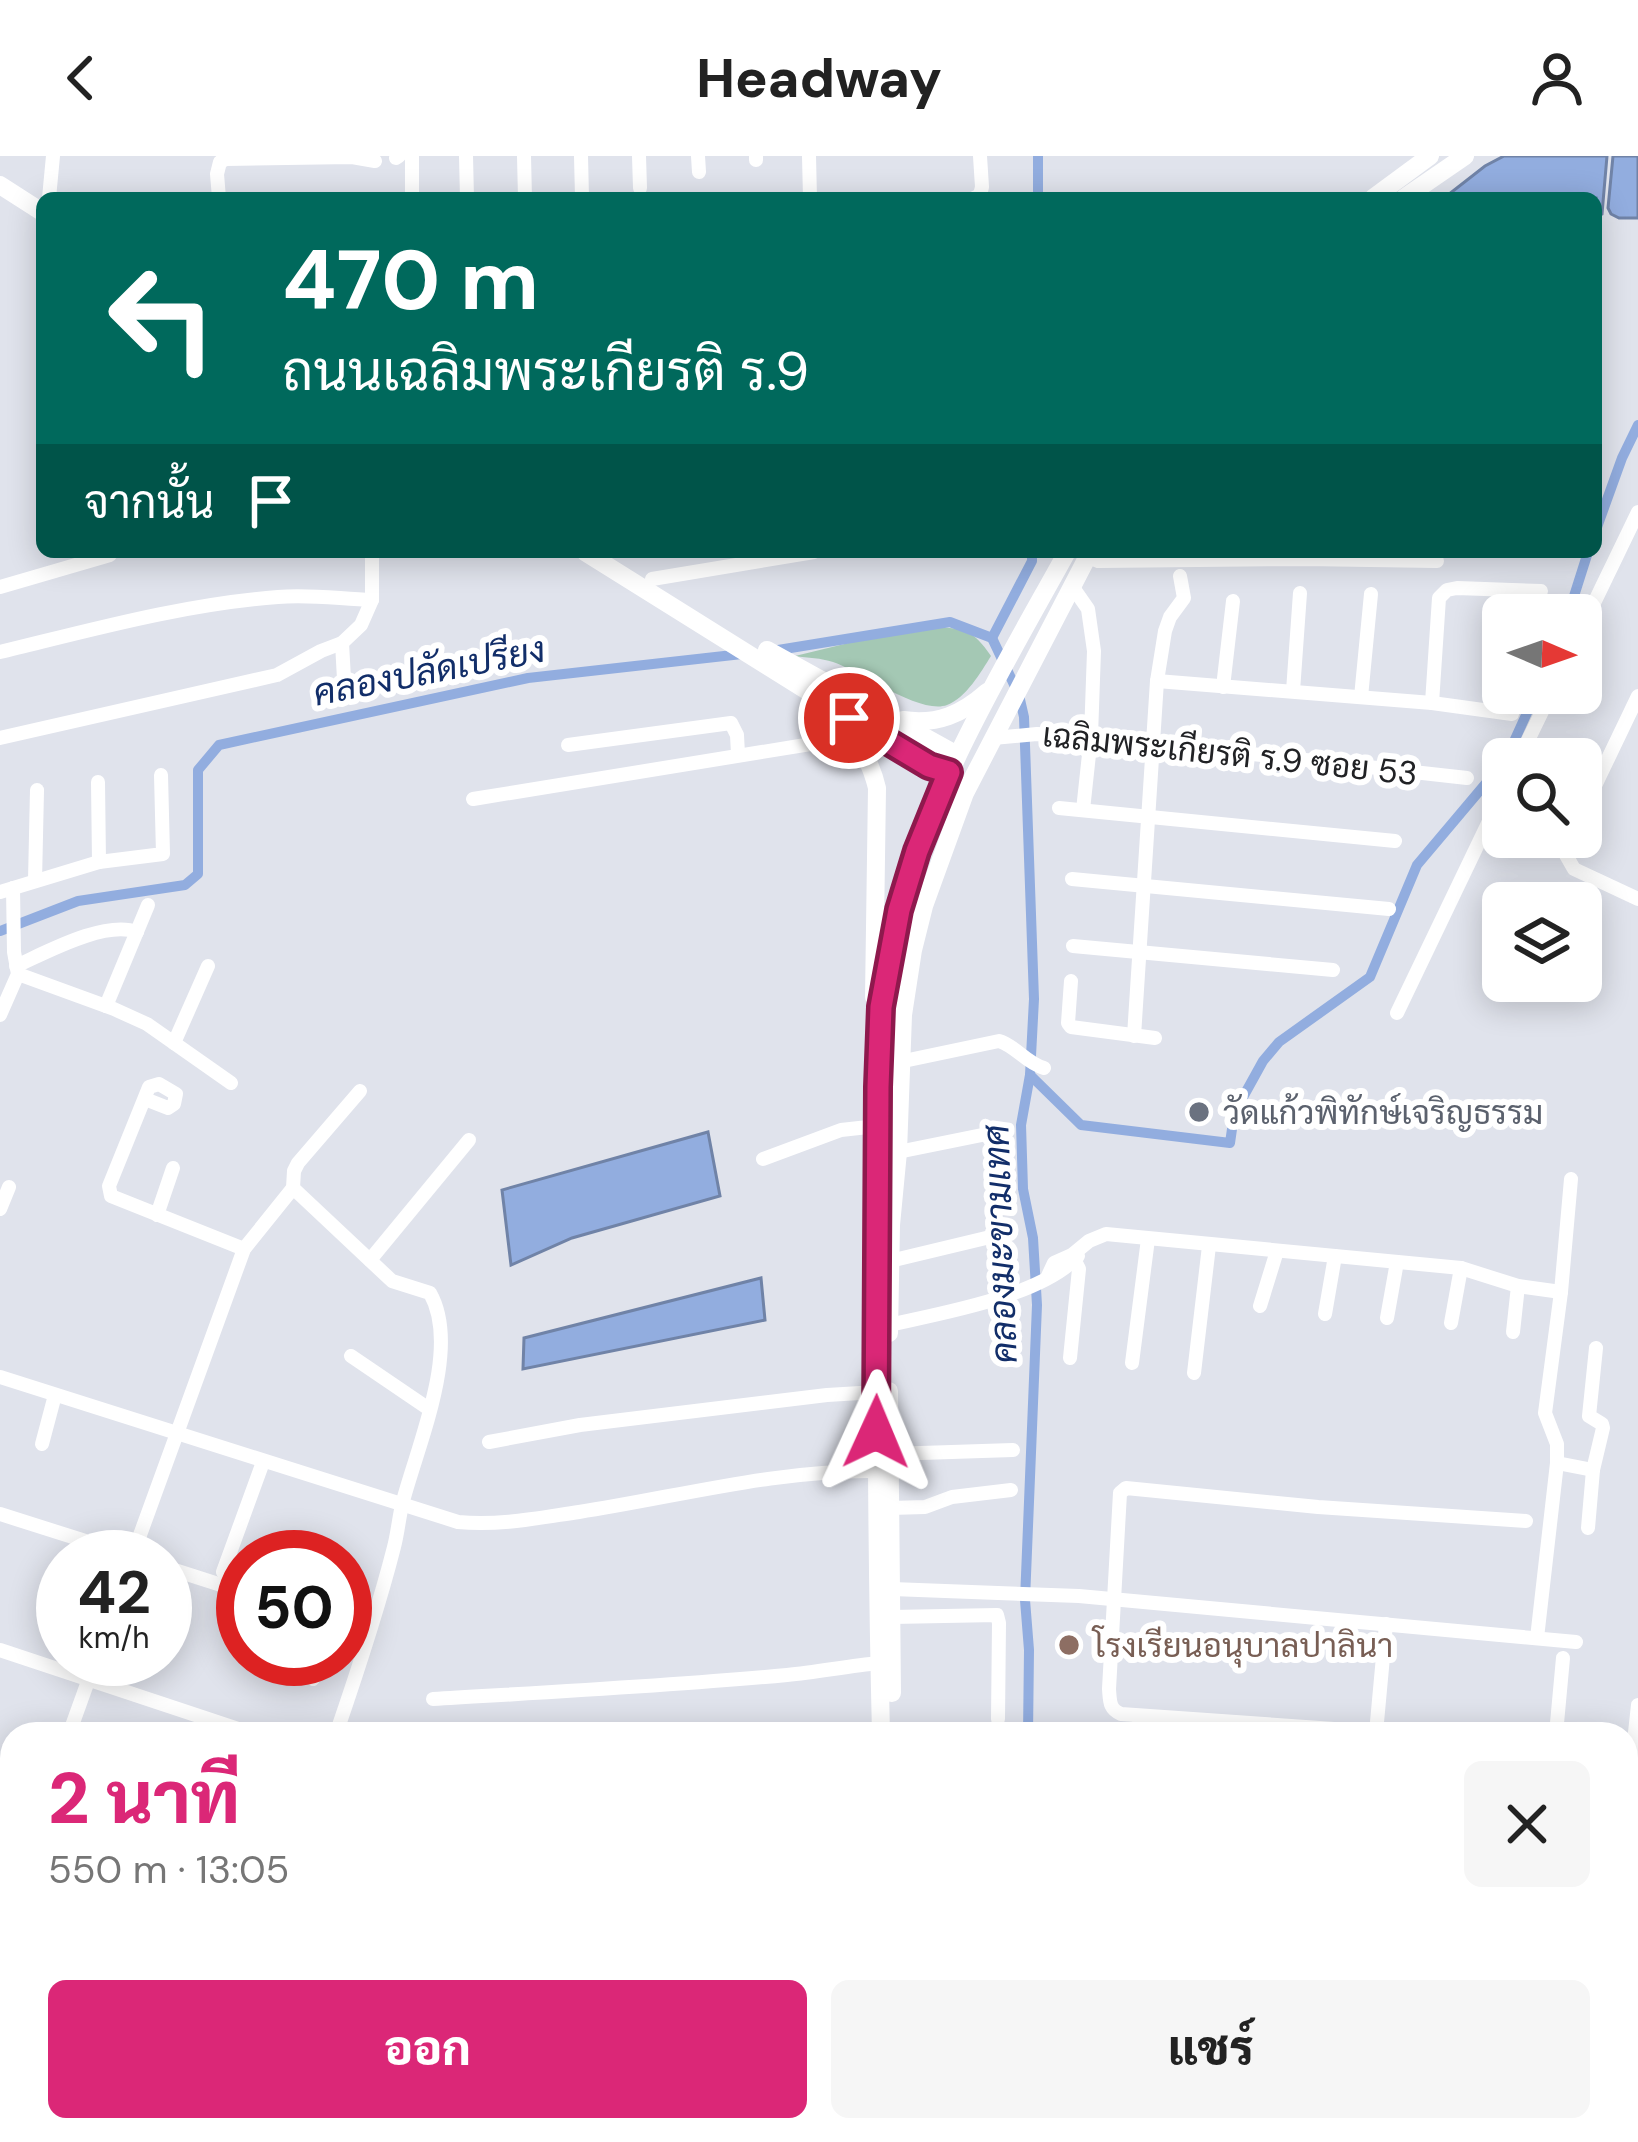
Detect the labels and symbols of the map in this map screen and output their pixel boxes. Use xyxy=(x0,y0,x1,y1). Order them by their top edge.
north arrow xyxy=(1482,594,1602,714)
water label: คลองปลัดเปรียง xyxy=(309,626,549,716)
pin xyxy=(798,667,900,769)
street label: เฉลิมพระเกียรติ ร.9 ซอย 53 xyxy=(1040,713,1420,795)
place label: วัดแก้วพิทักษ์เจริญธรรม xyxy=(1223,1091,1543,1134)
marker: วัดแก้วพิทักษ์เจริญธรรม xyxy=(1186,1099,1212,1125)
water label: คลองมะขามเทศ xyxy=(972,1124,1028,1364)
position arrow xyxy=(813,1369,939,1495)
speed limit sign: 50 xyxy=(216,1530,372,1686)
place label: โรงเรียนอนุบาลปาลินา xyxy=(1091,1624,1393,1668)
marker: โรงเรียนอนุบาลปาลินา xyxy=(1056,1632,1082,1658)

